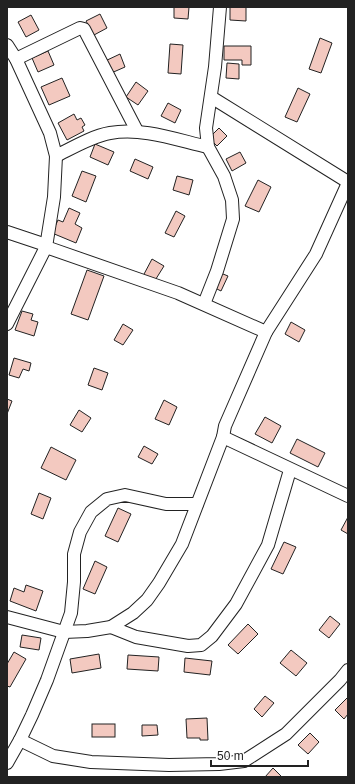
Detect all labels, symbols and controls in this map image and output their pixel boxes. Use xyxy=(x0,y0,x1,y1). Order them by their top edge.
scale bar xyxy=(211,742,308,768)
text: 50 m xyxy=(217,749,244,763)

